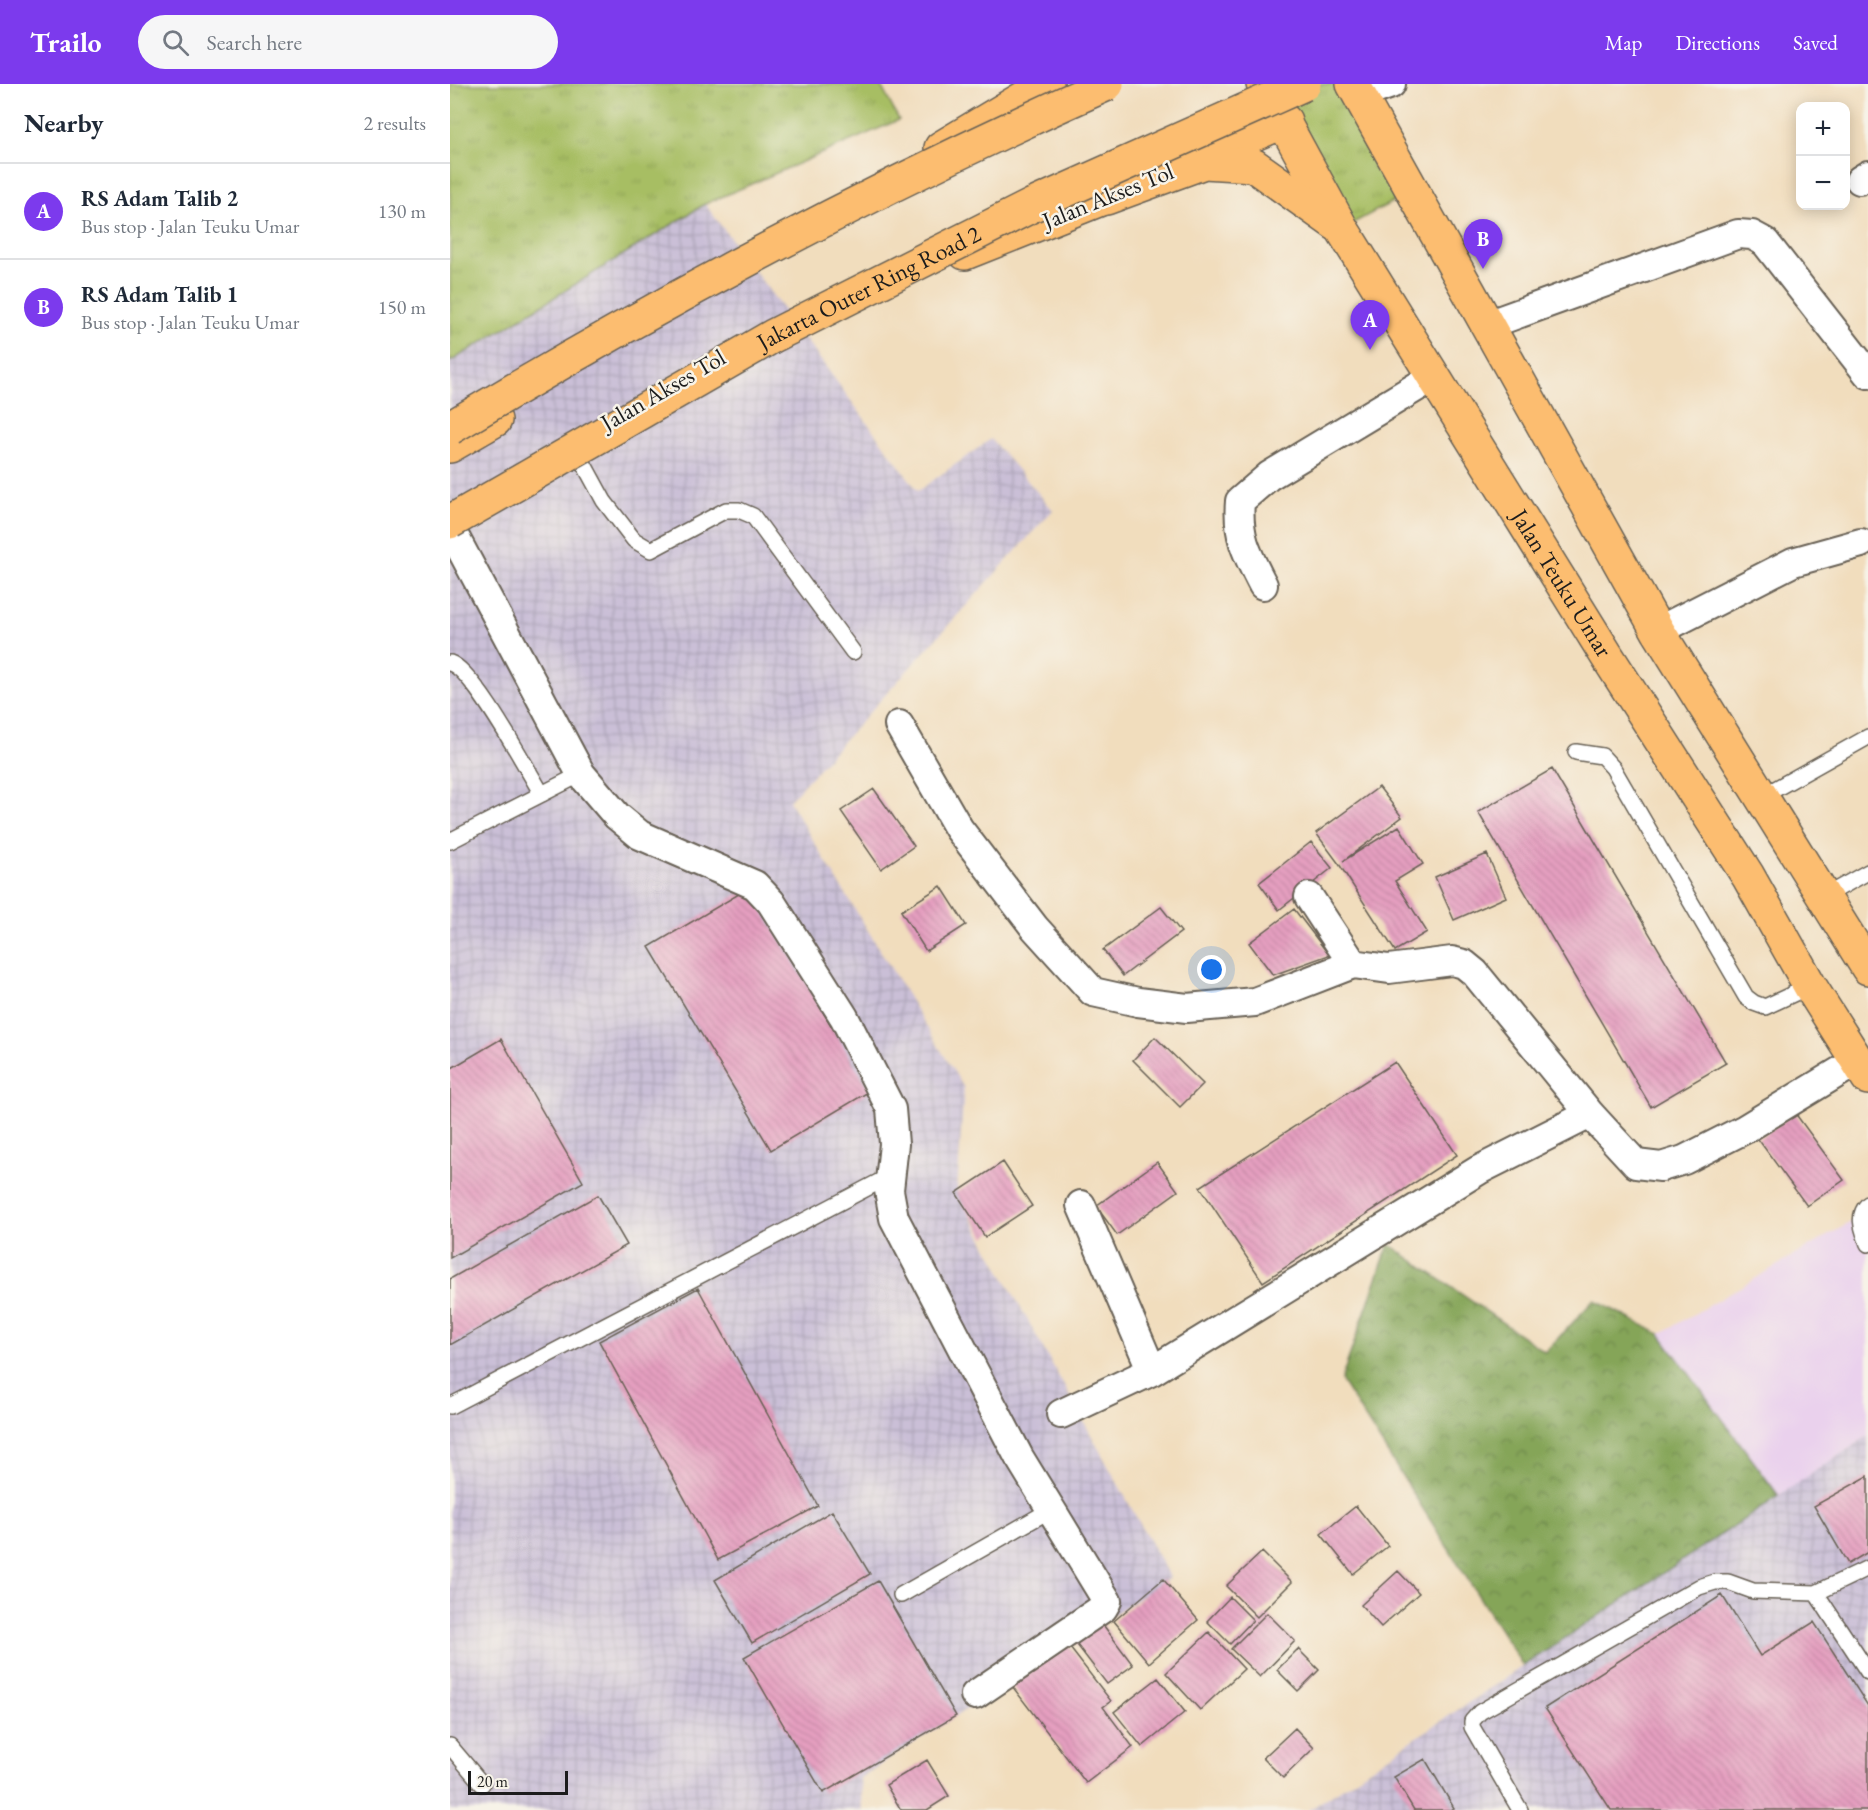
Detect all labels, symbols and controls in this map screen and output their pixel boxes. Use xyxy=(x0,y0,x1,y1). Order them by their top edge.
search box xyxy=(138,15,558,69)
text: Trailo xyxy=(30,24,102,60)
icon: search xyxy=(159,26,192,59)
text: Search here xyxy=(207,28,302,57)
text: Map xyxy=(1605,29,1642,56)
text: Directions xyxy=(1675,29,1760,56)
text: Saved xyxy=(1793,29,1838,56)
map controls xyxy=(1796,102,1850,210)
button: + xyxy=(1796,102,1850,156)
text: Nearby xyxy=(24,106,104,140)
text: 2 results xyxy=(363,110,426,136)
street label: Jalan Akses Tol xyxy=(1036,155,1178,237)
button: − xyxy=(1796,156,1850,210)
text: RS Adam Talib 2 xyxy=(81,184,238,213)
text: A xyxy=(36,198,51,224)
text: 130 m xyxy=(378,198,426,224)
text: Bus stop · Jalan Teuku Umar xyxy=(81,213,299,239)
street label: Jakarta Outer Ring Road 2 xyxy=(749,218,986,358)
pin: B xyxy=(1464,220,1502,269)
text: RS Adam Talib 1 xyxy=(81,280,238,309)
text: B xyxy=(37,294,50,320)
text: 150 m xyxy=(378,294,426,320)
pin: A xyxy=(1350,300,1390,350)
text: Bus stop · Jalan Teuku Umar xyxy=(81,309,299,335)
street label: Jalan Akses Tol xyxy=(593,341,731,439)
street label: Jalan Teuku Umar xyxy=(1503,501,1620,663)
your location xyxy=(1197,955,1226,984)
scale bar xyxy=(468,1768,568,1796)
text: 20 m xyxy=(477,1771,508,1792)

